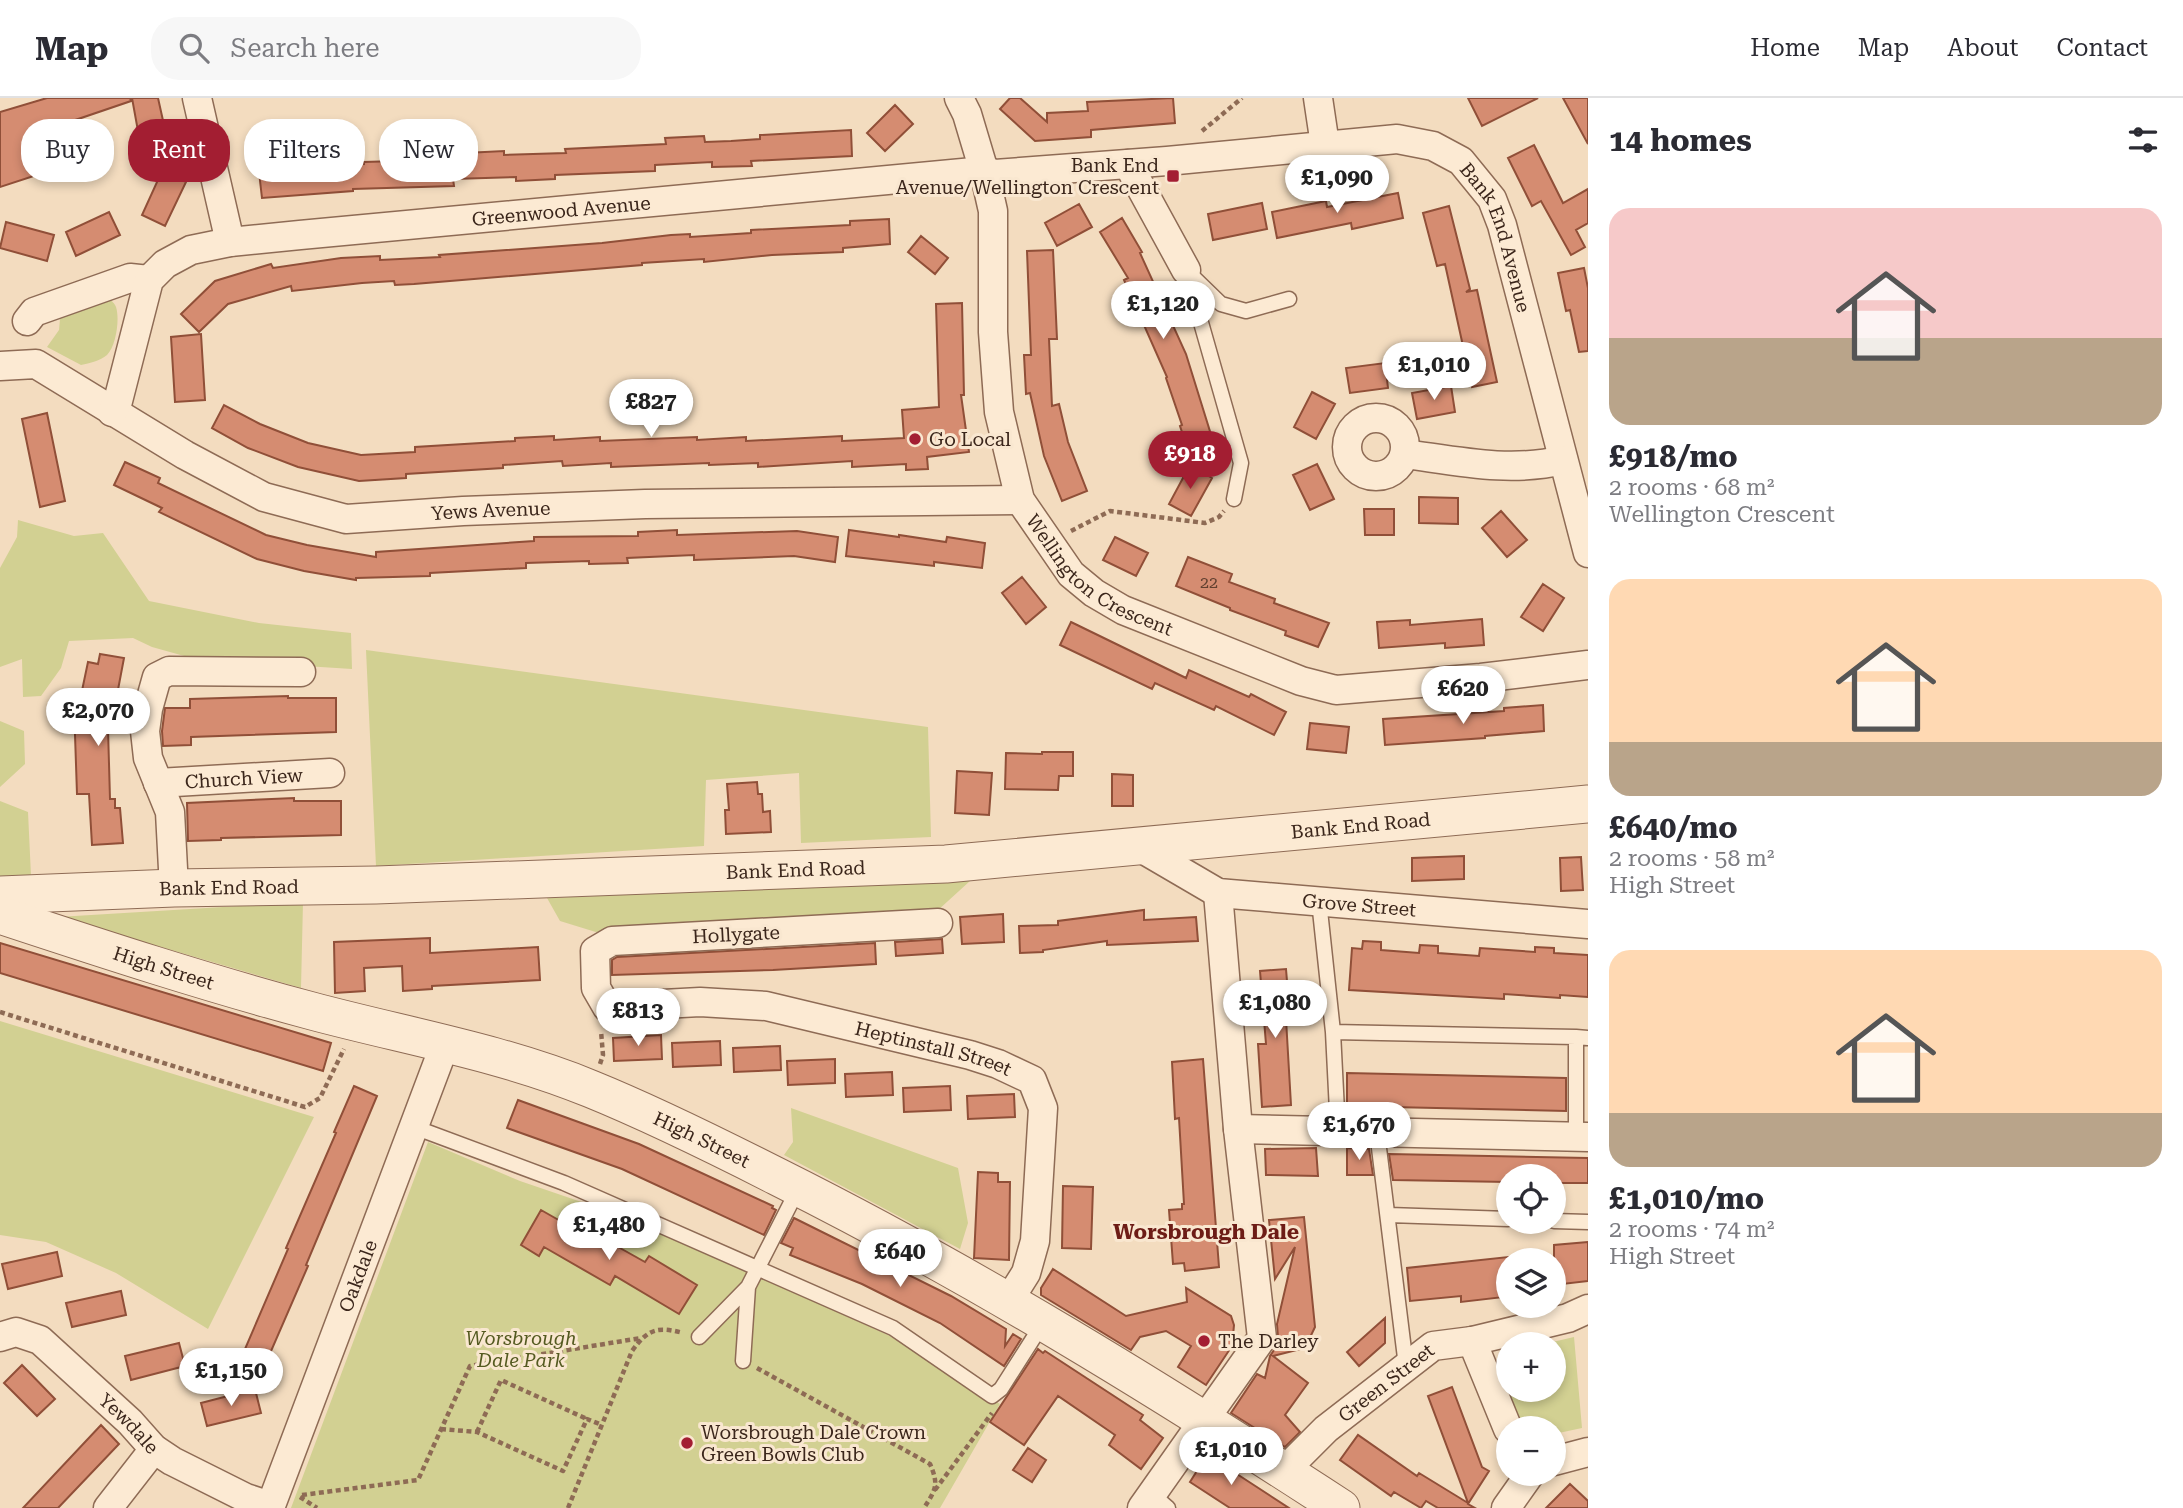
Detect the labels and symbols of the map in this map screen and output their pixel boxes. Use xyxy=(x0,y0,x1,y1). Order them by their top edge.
place label: Bank End Avenue/Wellington Crescent xyxy=(896,154,1159,199)
pin: £1,090 xyxy=(1280,156,1394,215)
street label: Bank End Avenue xyxy=(1455,158,1535,315)
marker: Bank End Avenue/Wellington Crescent xyxy=(1165,168,1181,184)
street label: Greenwood Avenue xyxy=(471,191,652,231)
pin: £1,120 xyxy=(1106,282,1220,341)
pin: £1,010 xyxy=(1377,342,1491,402)
pin: £827 xyxy=(610,380,692,439)
place label: Go Local xyxy=(929,428,1011,451)
marker: Go Local xyxy=(907,431,923,447)
pin: £918 xyxy=(1149,432,1231,491)
street label: Yews Avenue xyxy=(430,497,551,525)
street label: Wellington Crescent xyxy=(1021,510,1176,641)
house number: 22 xyxy=(1200,573,1218,592)
pin: £620 xyxy=(1422,666,1504,726)
pin: £2,070 xyxy=(41,688,155,748)
street label: Church View xyxy=(184,764,304,793)
street label: Bank End Road xyxy=(1290,808,1431,844)
street label: Bank End Road xyxy=(725,856,866,884)
street label: Bank End Road xyxy=(158,875,299,901)
street label: Grove Street xyxy=(1301,889,1417,922)
street label: Hollygate xyxy=(692,921,781,948)
street label: High Street xyxy=(110,942,217,995)
pin: £1,080 xyxy=(1218,981,1332,1040)
pin: £813 xyxy=(597,988,679,1048)
street label: Heptinstall Street xyxy=(853,1017,1015,1081)
pin: £1,670 xyxy=(1302,1102,1416,1162)
street label: High Street xyxy=(650,1107,754,1173)
pin: £1,480 xyxy=(552,1202,666,1262)
district label: Worsbrough Dale xyxy=(1113,1220,1299,1244)
pin: £640 xyxy=(859,1230,941,1289)
street label: Oakdale xyxy=(334,1237,382,1316)
park label: Worsbrough Dale Park xyxy=(466,1327,576,1372)
place label: The Darley xyxy=(1218,1330,1319,1353)
marker: The Darley xyxy=(1196,1333,1212,1349)
street label: Green Street xyxy=(1334,1339,1439,1427)
pin: £1,150 xyxy=(174,1348,288,1408)
street label: Yewdale xyxy=(94,1388,164,1459)
place label: Worsbrough Dale Crown Green Bowls Club xyxy=(701,1421,926,1466)
pin: £1,010 xyxy=(1174,1428,1288,1487)
marker: Worsbrough Dale Crown Green Bowls Club xyxy=(679,1435,695,1451)

